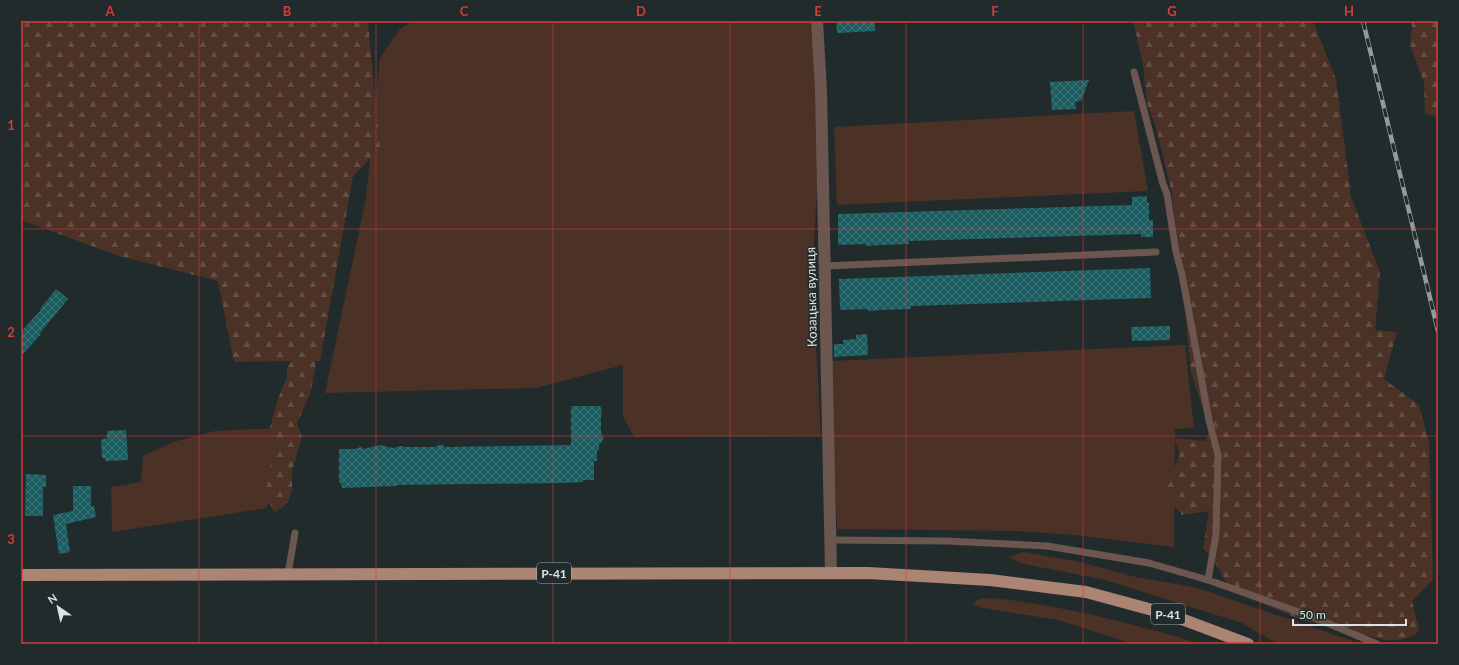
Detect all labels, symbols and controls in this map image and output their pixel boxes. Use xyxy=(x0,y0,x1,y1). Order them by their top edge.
text: A xyxy=(104,3,115,19)
text: B xyxy=(283,3,292,19)
text: C xyxy=(460,3,469,19)
text: D xyxy=(636,3,646,19)
text: E xyxy=(814,3,822,19)
text: F xyxy=(991,3,999,19)
text: G xyxy=(1167,3,1177,19)
text: H xyxy=(1344,3,1354,19)
text: 1 xyxy=(7,117,15,133)
street label: Козацька вулиця xyxy=(802,247,820,347)
text: 2 xyxy=(7,324,15,340)
text: 3 xyxy=(7,531,15,547)
road number: Р-41 xyxy=(537,563,571,583)
north arrow xyxy=(38,587,78,627)
text: N xyxy=(45,591,59,606)
scale bar xyxy=(1293,601,1406,627)
road number: Р-41 xyxy=(1151,604,1185,624)
text: 50 m xyxy=(1299,607,1326,622)

